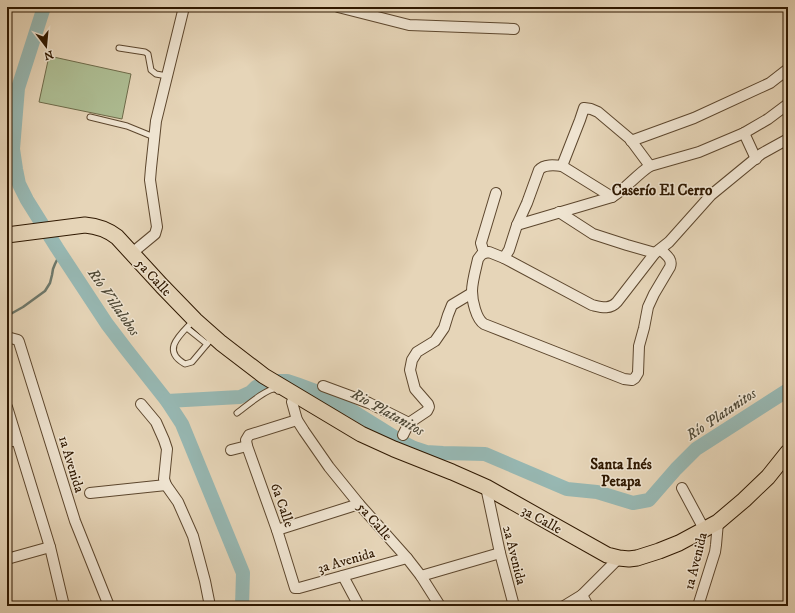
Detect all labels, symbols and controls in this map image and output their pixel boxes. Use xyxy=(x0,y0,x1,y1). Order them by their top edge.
north arrow xyxy=(26,26,66,66)
text: N xyxy=(42,47,55,63)
district label: Caserío El Cerro xyxy=(612,181,713,200)
street label: 5a Calle xyxy=(131,255,175,301)
water label: Río Villalobos xyxy=(83,264,144,340)
water label: Rio Platanitos xyxy=(347,384,428,441)
water label: Río Platanitos xyxy=(682,384,760,445)
street label: 1a Avenida xyxy=(54,434,88,495)
district label: Santa Inés Petapa xyxy=(590,455,652,491)
street label: 6a Calle xyxy=(266,481,298,530)
street label: 5a Calle xyxy=(353,499,396,545)
street label: 3a Calle xyxy=(518,501,565,538)
street label: 2a Avenida xyxy=(498,524,530,587)
street label: 1a Avenida xyxy=(680,531,712,592)
street label: 3a Avenida xyxy=(316,544,377,578)

